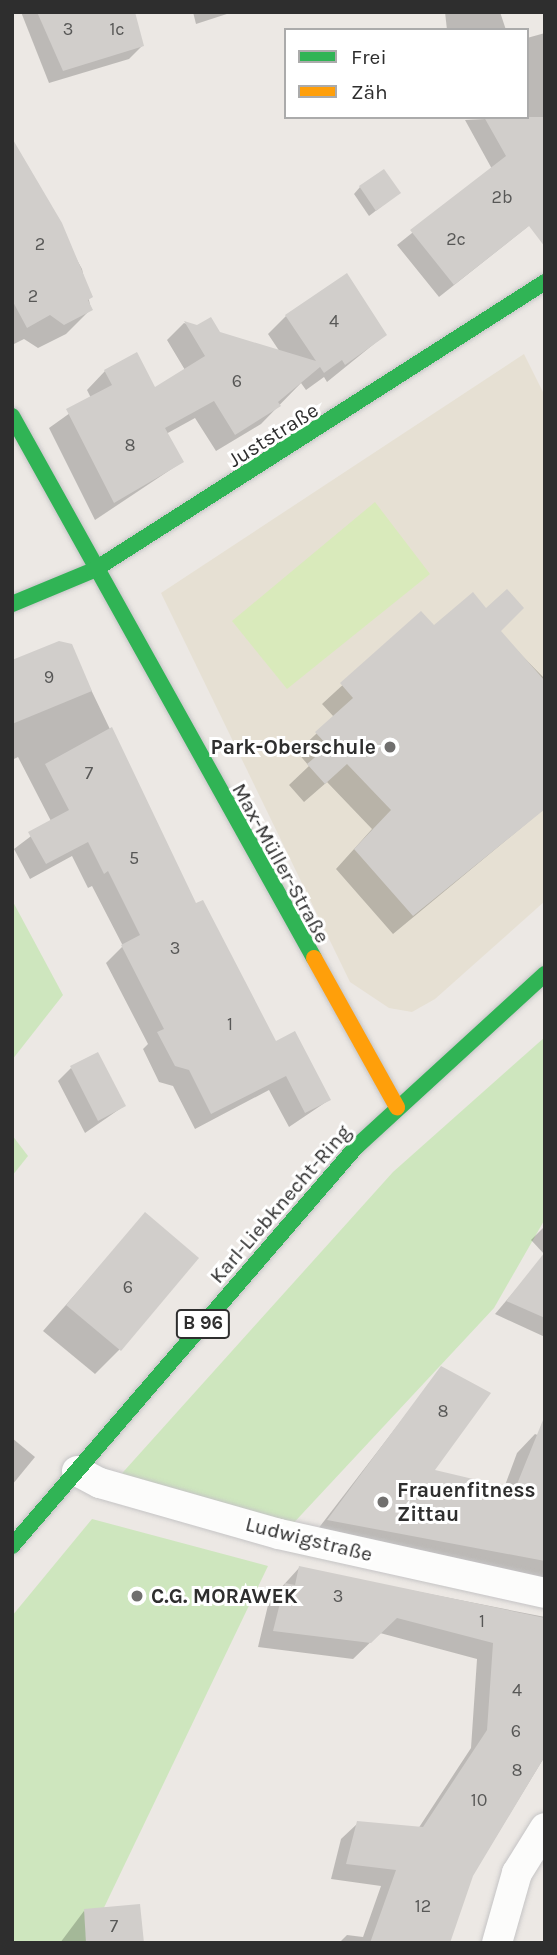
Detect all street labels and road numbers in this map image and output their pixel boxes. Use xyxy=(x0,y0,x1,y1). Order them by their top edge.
street label: Juststraße xyxy=(223,397,323,473)
street label: Max-Müller-Straße xyxy=(227,779,335,947)
street label: Karl-Liebknecht-Ring xyxy=(204,1119,356,1289)
road number: B 96 xyxy=(175,1308,231,1340)
street label: Ludwigstraße xyxy=(243,1511,375,1567)

